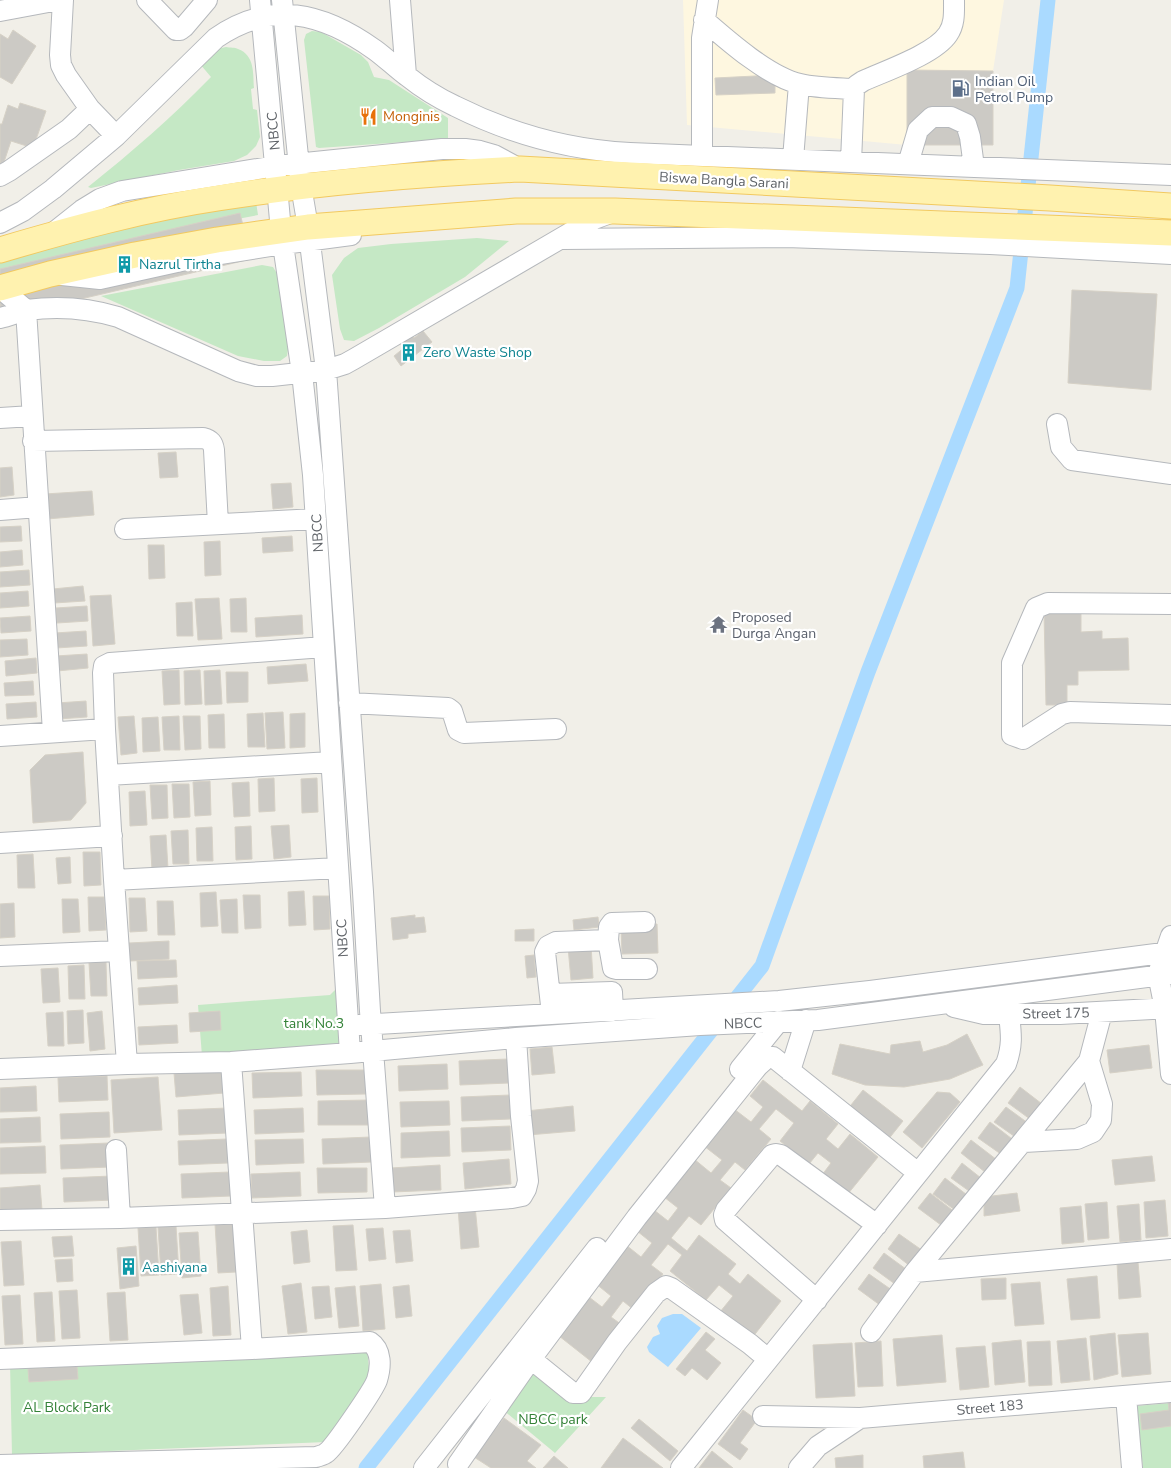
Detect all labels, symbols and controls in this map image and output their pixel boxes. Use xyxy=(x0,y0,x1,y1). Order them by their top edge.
place label: Indian Oil Petrol Pump xyxy=(975,72,1053,107)
fuel station icon: Indian Oil Petrol Pump xyxy=(951,79,971,99)
restaurant icon: Monginis xyxy=(359,106,379,126)
place label: Monginis xyxy=(383,107,440,126)
street label: NBCC xyxy=(262,111,285,151)
street label: Biswa Bangla Sarani xyxy=(659,168,789,193)
building icon: Nazrul Tirtha xyxy=(115,254,135,274)
place label: Nazrul Tirtha xyxy=(139,255,221,274)
building icon: Zero Waste Shop xyxy=(399,342,419,362)
place label: Zero Waste Shop xyxy=(423,343,532,362)
street label: NBCC xyxy=(307,513,328,553)
place label: Proposed Durga Angan xyxy=(732,608,816,643)
temple icon: Proposed Durga Angan xyxy=(708,615,728,635)
street label: NBCC xyxy=(332,918,353,958)
street label: Street 175 xyxy=(1022,1003,1090,1024)
street label: NBCC xyxy=(724,1013,763,1034)
park label: tank No.3 xyxy=(284,1014,344,1033)
building icon: Aashiyana xyxy=(118,1257,138,1277)
place label: Aashiyana xyxy=(142,1258,207,1277)
street label: Street 183 xyxy=(956,1395,1024,1420)
park label: AL Block Park xyxy=(23,1398,112,1417)
park label: NBCC park xyxy=(518,1410,589,1429)

